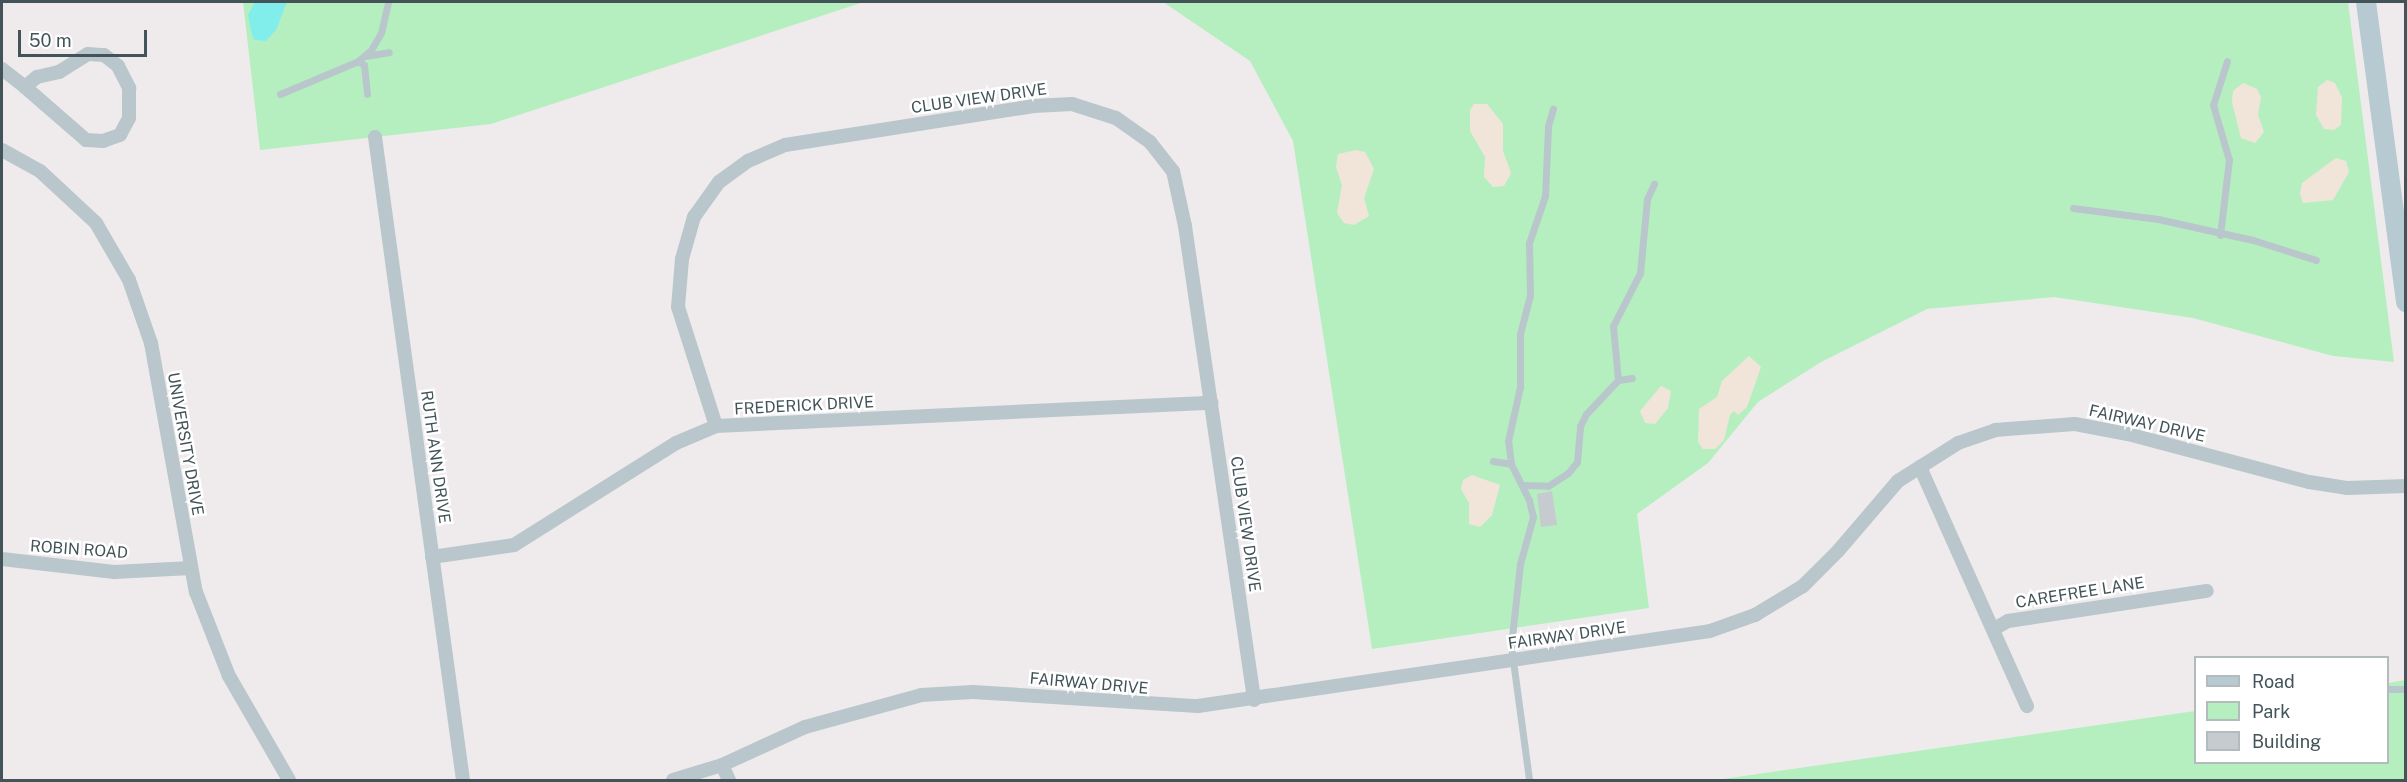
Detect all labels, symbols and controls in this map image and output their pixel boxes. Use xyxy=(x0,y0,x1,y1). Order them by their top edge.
scale bar xyxy=(21,18,150,56)
text: 50 m xyxy=(29,30,72,51)
street label: CLUB VIEW DRIVE xyxy=(910,80,1048,118)
street label: UNIVERSITY DRIVE xyxy=(163,371,207,517)
street label: RUTH ANN DRIVE xyxy=(416,389,454,525)
street label: FREDERICK DRIVE xyxy=(734,393,874,419)
street label: FAIRWAY DRIVE xyxy=(2087,401,2207,447)
street label: CLUB VIEW DRIVE xyxy=(1226,455,1264,593)
street label: ROBIN ROAD xyxy=(29,537,129,563)
street label: CAREFREE LANE xyxy=(2014,573,2146,613)
street label: FAIRWAY DRIVE xyxy=(1507,618,1627,654)
legend xyxy=(2194,656,2389,764)
street label: FAIRWAY DRIVE xyxy=(1029,669,1149,699)
text: Road xyxy=(2252,671,2295,692)
text: Park xyxy=(2252,701,2290,722)
text: Building xyxy=(2252,731,2321,752)

